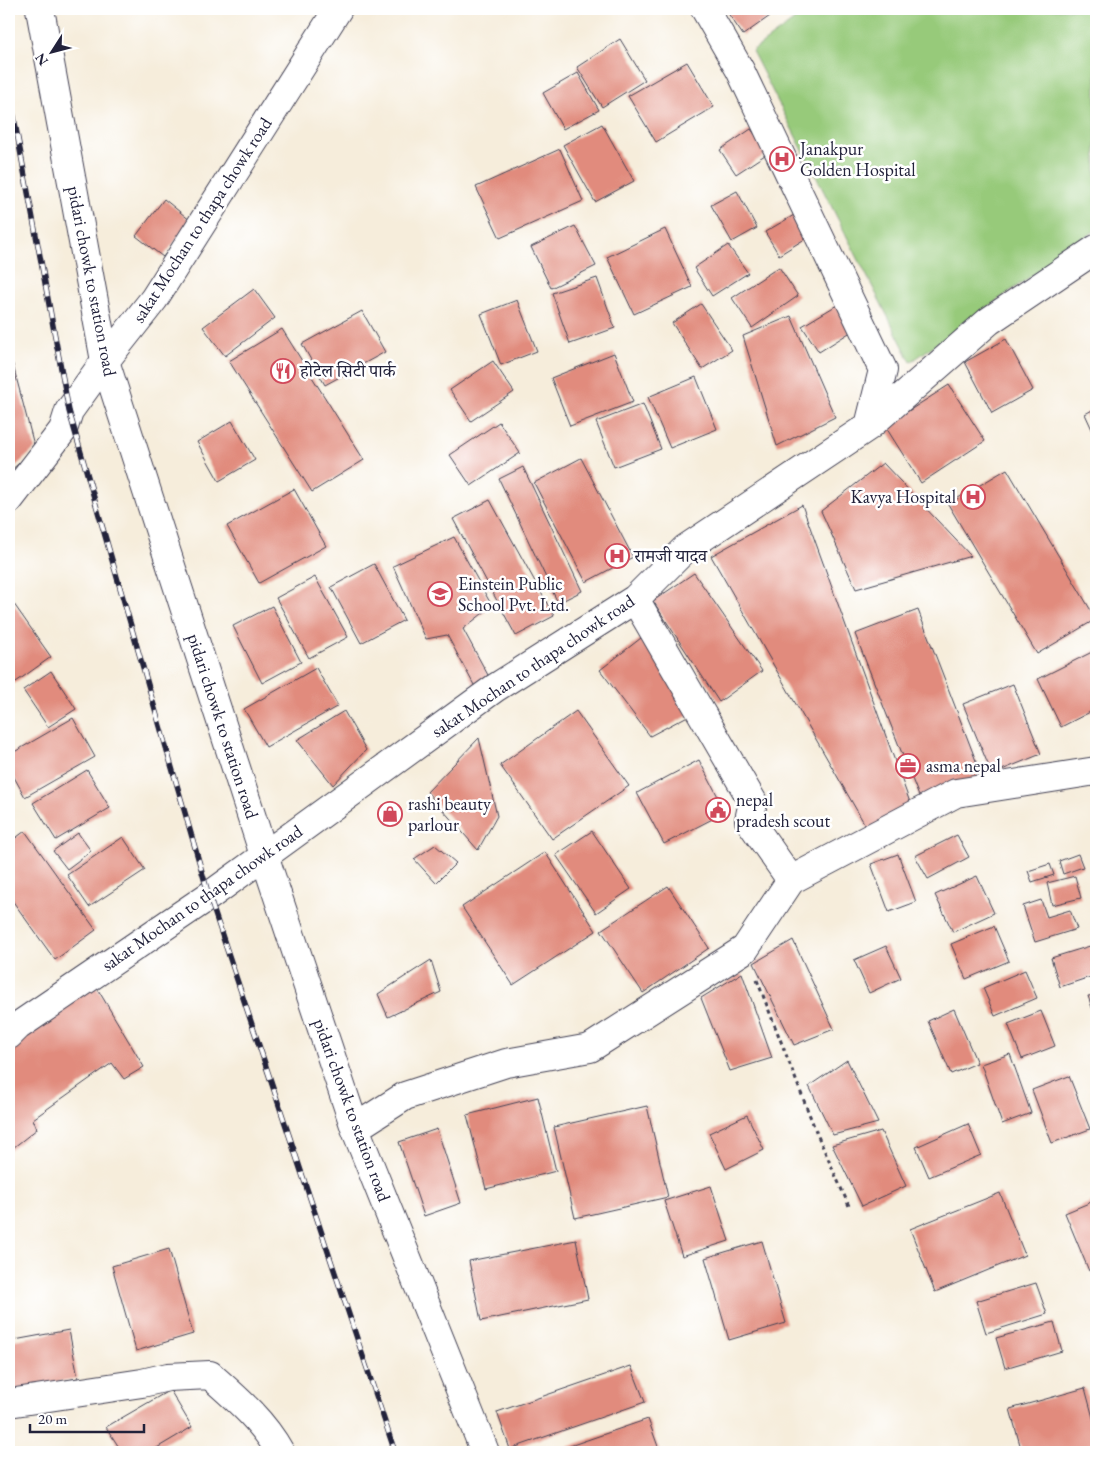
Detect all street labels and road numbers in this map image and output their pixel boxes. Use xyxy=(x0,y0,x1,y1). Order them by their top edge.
street label: sakat Mochan to thapa chowk road xyxy=(127,112,277,327)
street label: pidari chowk to station road xyxy=(63,184,122,379)
street label: sakat Mochan to thapa chowk road xyxy=(427,588,639,742)
street label: pidari chowk to station road xyxy=(183,630,265,822)
street label: sakat Mochan to thapa chowk road xyxy=(97,819,307,976)
street label: pidari chowk to station road xyxy=(309,1015,397,1205)

